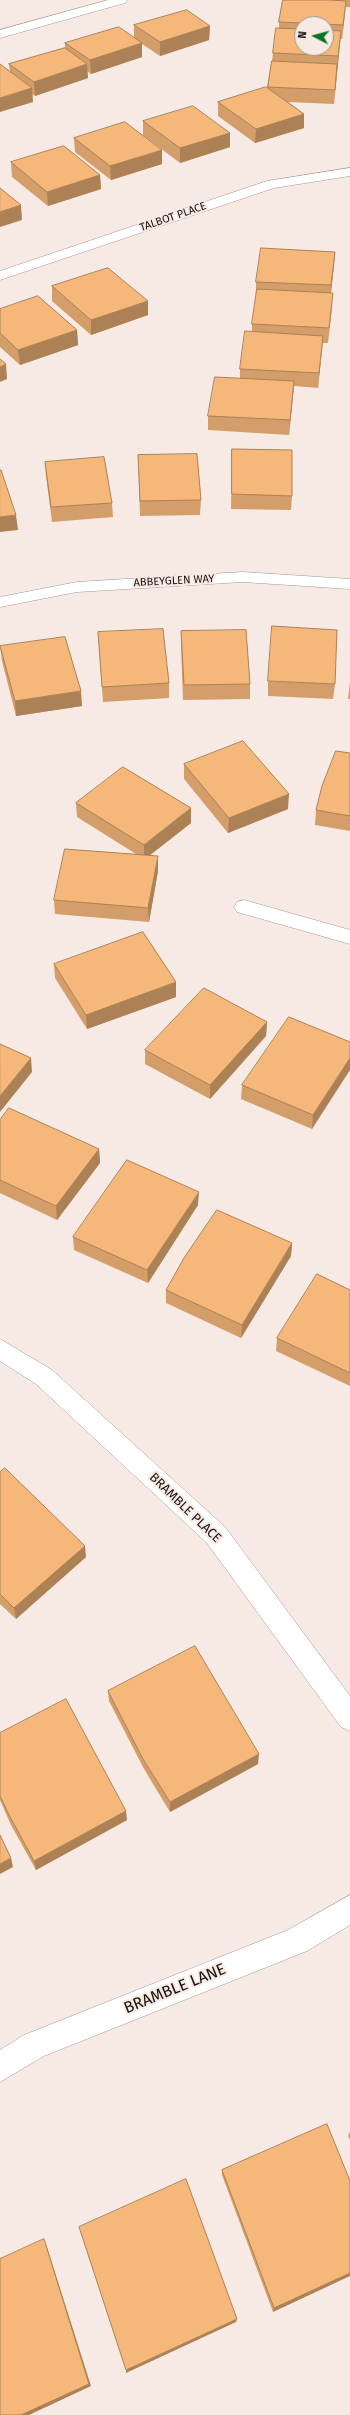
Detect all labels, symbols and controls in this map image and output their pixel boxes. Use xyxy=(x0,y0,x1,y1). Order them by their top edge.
north arrow xyxy=(294,16,334,56)
text: N xyxy=(296,30,309,39)
street label: TALBOT PLACE xyxy=(138,199,208,235)
street label: ABBEYGLEN WAY xyxy=(133,572,215,590)
street label: BRAMBLE PLACE xyxy=(146,1470,224,1546)
street label: BRAMBLE LANE xyxy=(121,1960,229,2018)

